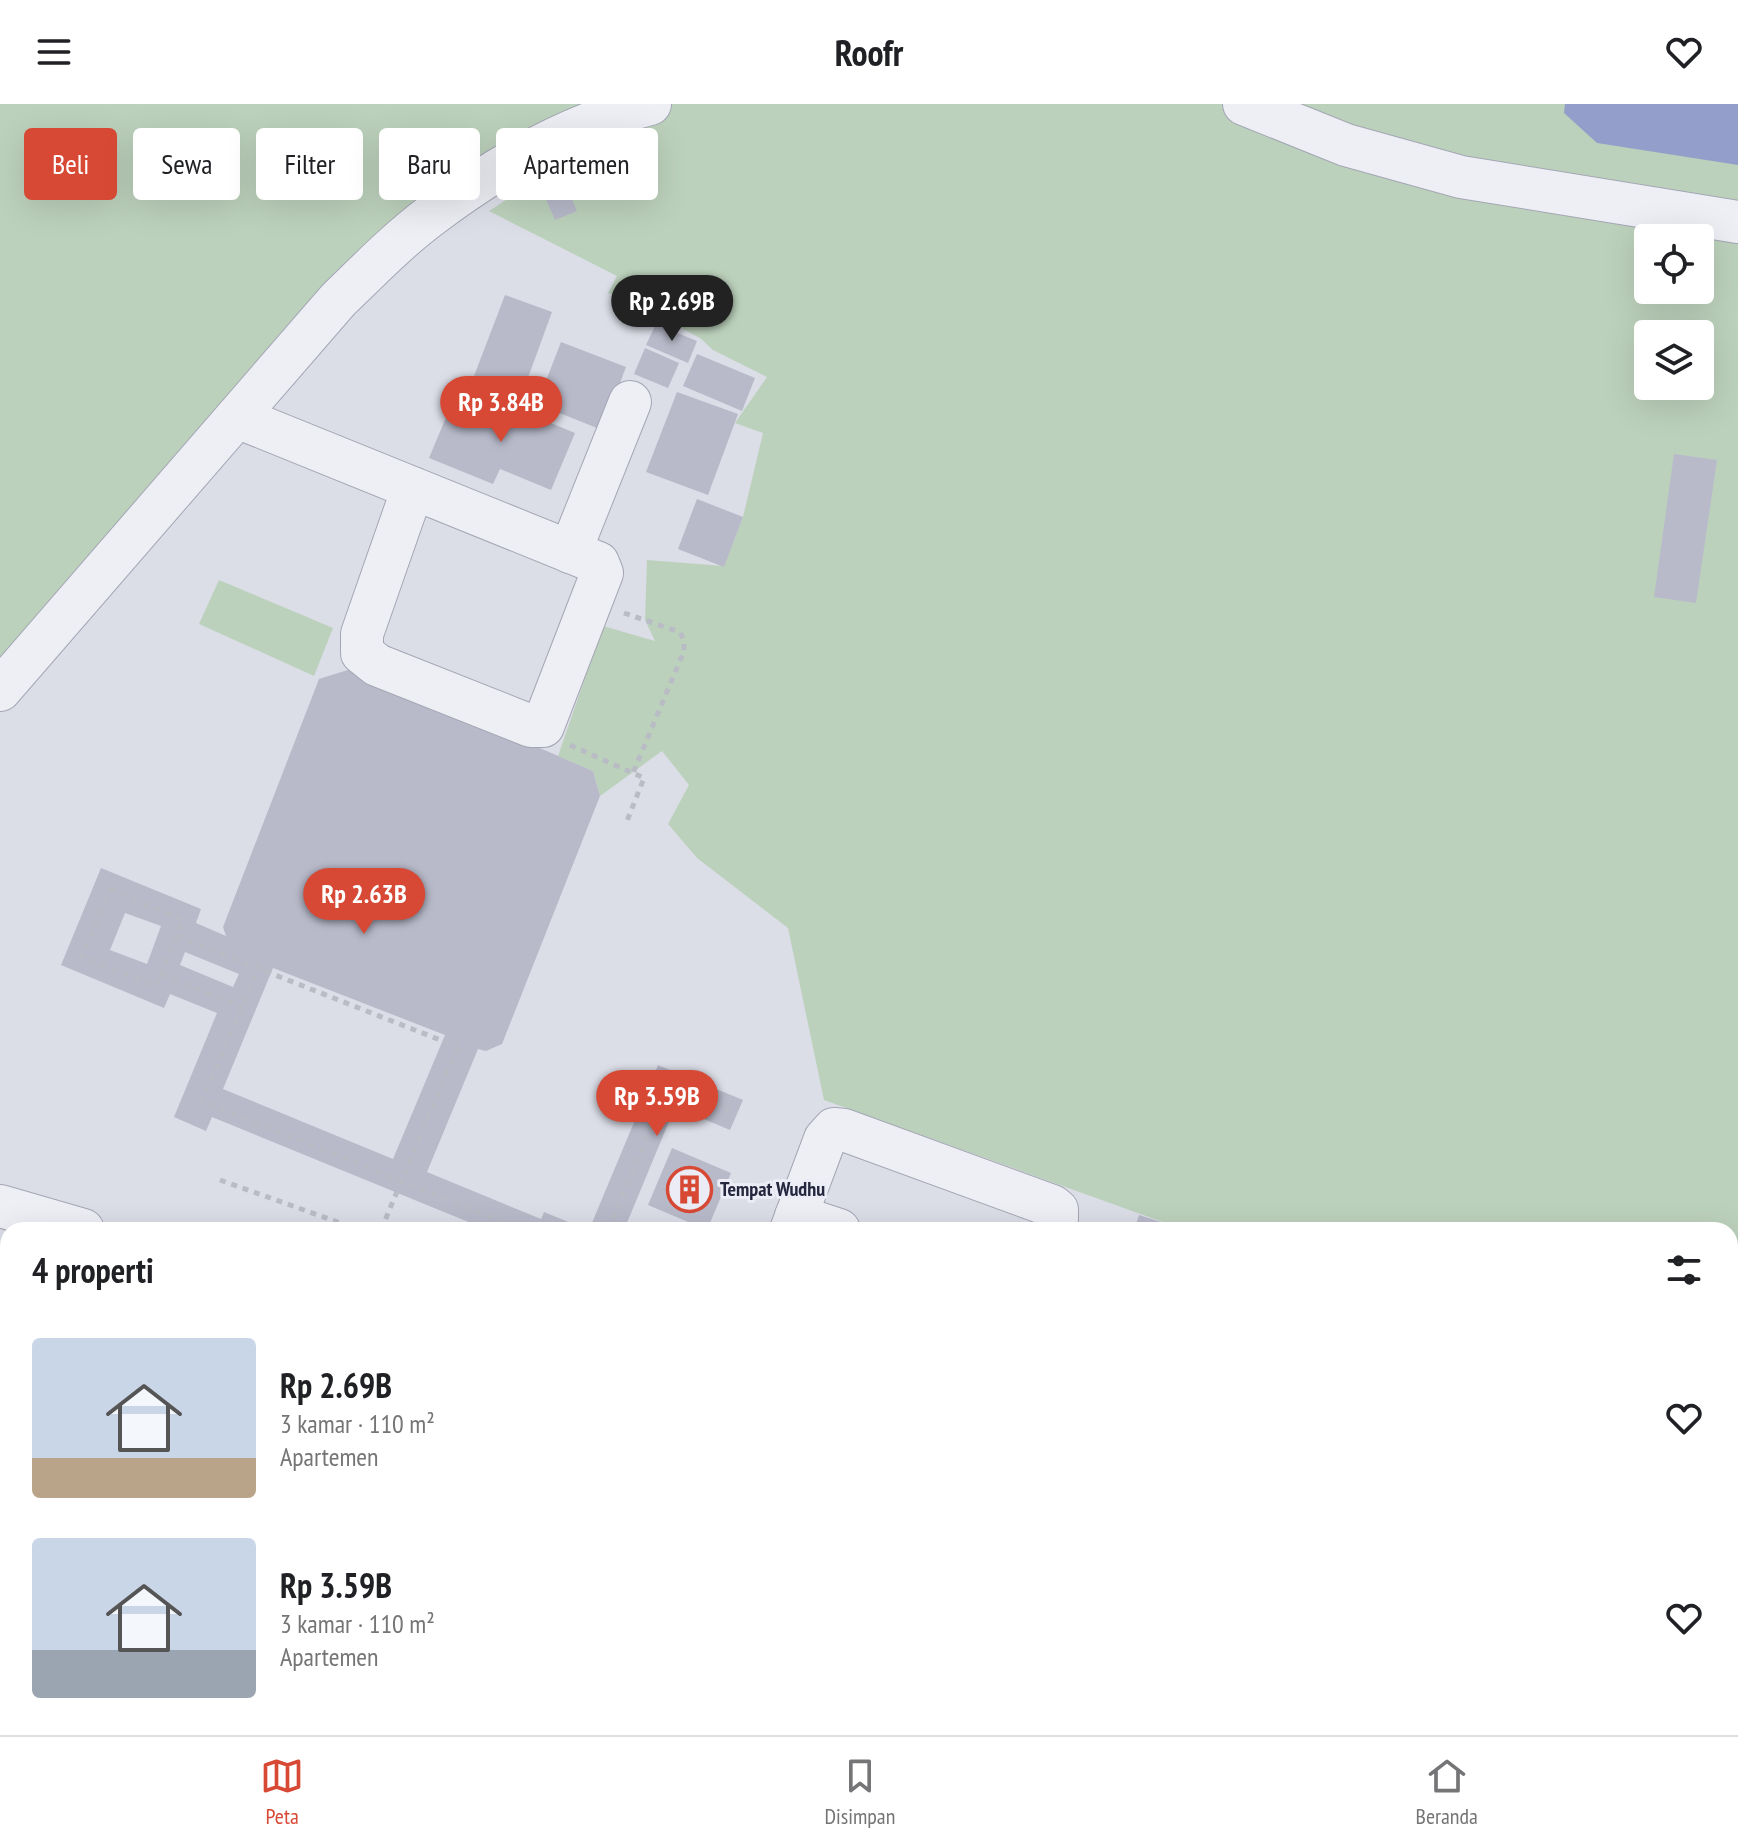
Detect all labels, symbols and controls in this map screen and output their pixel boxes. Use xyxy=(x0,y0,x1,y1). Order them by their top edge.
text: Roofr xyxy=(835,29,903,76)
icon: menu xyxy=(32,30,76,74)
icon: heart xyxy=(1662,30,1706,74)
chip: Beli xyxy=(24,128,117,200)
chip: Sewa xyxy=(133,128,240,200)
chip: Filter xyxy=(256,128,363,200)
chip: Baru xyxy=(379,128,480,200)
chip: Apartemen xyxy=(496,128,658,200)
map controls xyxy=(1634,224,1714,400)
button: locate xyxy=(1634,224,1714,304)
pin: Rp 2.69B xyxy=(589,275,755,343)
text: Rp 2.69B xyxy=(629,284,715,317)
button: layers xyxy=(1634,320,1714,400)
pin: Rp 3.84B xyxy=(418,376,584,444)
text: Rp 3.84B xyxy=(458,385,544,418)
pin: Rp 2.63B xyxy=(281,868,447,936)
text: Rp 2.63B xyxy=(321,877,407,910)
pin: Rp 3.59B xyxy=(574,1070,740,1138)
text: Rp 3.59B xyxy=(614,1079,700,1112)
building icon: Tempat Wudhu xyxy=(665,1165,713,1213)
place label: Tempat Wudhu xyxy=(720,1176,825,1202)
text: 4 properti xyxy=(32,1248,154,1292)
icon: filters xyxy=(1662,1248,1706,1292)
text: Rp 2.69B xyxy=(280,1363,392,1407)
icon: home xyxy=(96,1370,192,1466)
icon: heart xyxy=(1662,1396,1706,1440)
text: 3 kamar · 110 m² xyxy=(280,1407,435,1440)
text: Apartemen xyxy=(280,1440,379,1473)
text: Rp 3.59B xyxy=(280,1563,392,1607)
icon: home xyxy=(96,1570,192,1666)
icon: heart xyxy=(1662,1596,1706,1640)
text: 3 kamar · 110 m² xyxy=(280,1607,435,1640)
text: Apartemen xyxy=(280,1640,379,1673)
tab: Peta xyxy=(260,1754,304,1830)
tab: Disimpan xyxy=(824,1754,895,1830)
tab: Beranda xyxy=(1416,1754,1478,1830)

